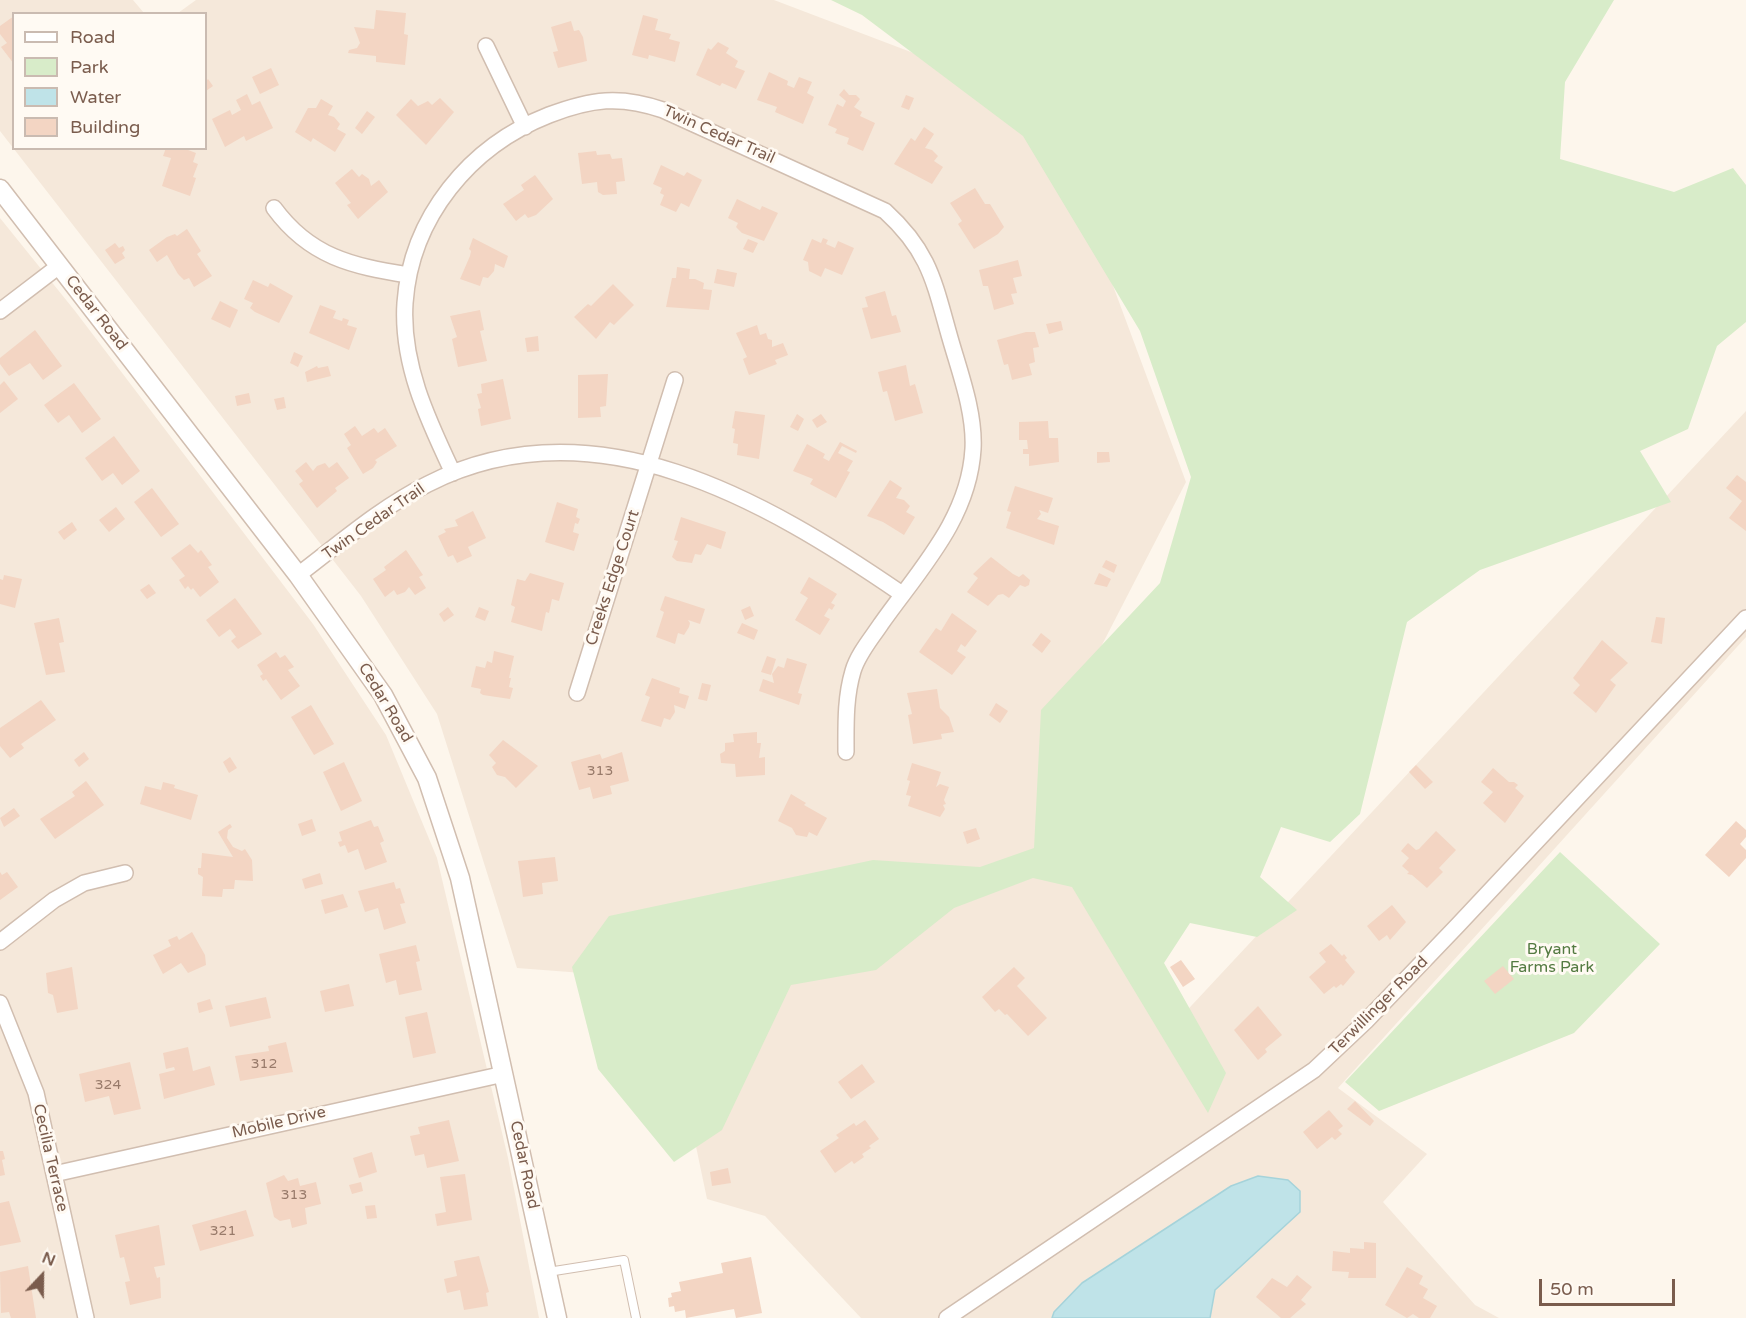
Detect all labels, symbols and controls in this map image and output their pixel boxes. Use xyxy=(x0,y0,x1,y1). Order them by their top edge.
legend xyxy=(12,12,207,150)
text: Road xyxy=(70,26,115,48)
text: Park xyxy=(70,56,108,78)
text: Water xyxy=(70,86,121,108)
street label: Twin Cedar Trail xyxy=(660,102,778,168)
text: Building xyxy=(70,116,140,138)
street label: Cedar Road xyxy=(61,272,131,354)
street label: Twin Cedar Trail xyxy=(319,480,429,564)
street label: Creeks Edge Court xyxy=(582,508,644,648)
street label: Cedar Road xyxy=(354,660,416,746)
house number: 313 xyxy=(587,763,613,779)
park label: Bryant Farms Park xyxy=(1510,940,1594,978)
street label: Terwillinger Road xyxy=(1326,953,1432,1059)
house number: 312 xyxy=(251,1056,277,1072)
house number: 324 xyxy=(95,1077,121,1093)
street label: Cecilia Terrace xyxy=(28,1102,72,1214)
street label: Mobile Drive xyxy=(230,1103,328,1143)
street label: Cedar Road xyxy=(505,1119,543,1211)
house number: 313 xyxy=(281,1187,307,1203)
house number: 321 xyxy=(210,1223,236,1239)
north arrow xyxy=(12,1246,72,1306)
text: N xyxy=(39,1248,58,1271)
scale bar xyxy=(1542,1267,1678,1305)
text: 50 m xyxy=(1550,1278,1594,1300)

